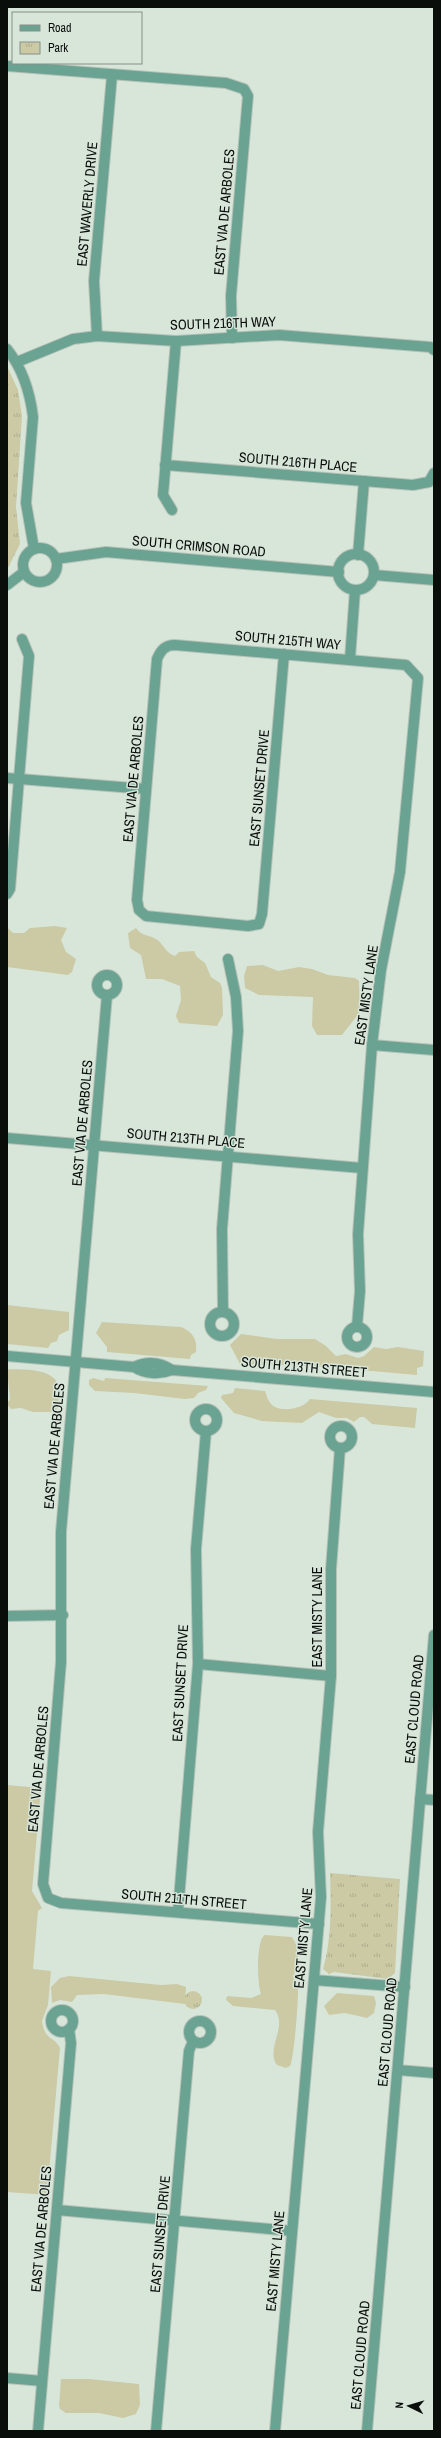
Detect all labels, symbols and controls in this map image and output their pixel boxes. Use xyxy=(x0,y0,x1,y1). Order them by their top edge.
legend xyxy=(12,12,142,64)
text: Road xyxy=(48,20,72,36)
text: Park xyxy=(48,40,68,56)
street label: EAST WAVERLY DRIVE xyxy=(73,141,101,267)
street label: EAST VIA DE ARBOLES xyxy=(210,148,239,276)
street label: SOUTH 216TH WAY xyxy=(170,312,277,334)
street label: SOUTH 216TH PLACE xyxy=(238,448,358,476)
street label: SOUTH CRIMSON ROAD xyxy=(132,531,266,561)
street label: SOUTH 215TH WAY xyxy=(234,626,342,654)
street label: EAST VIA DE ARBOLES xyxy=(119,715,148,843)
street label: EAST SUNSET DRIVE xyxy=(245,729,273,847)
street label: EAST MISTY LANE xyxy=(350,944,382,1046)
street label: EAST VIA DE ARBOLES xyxy=(68,1059,97,1187)
street label: SOUTH 213TH PLACE xyxy=(126,1124,246,1152)
street label: SOUTH 213TH STREET xyxy=(240,1353,368,1381)
street label: EAST VIA DE ARBOLES xyxy=(40,1382,69,1510)
street label: EAST MISTY LANE xyxy=(308,1566,326,1668)
street label: EAST SUNSET DRIVE xyxy=(168,1624,192,1742)
street label: EAST CLOUD ROAD xyxy=(400,1654,428,1764)
street label: EAST VIA DE ARBOLES xyxy=(24,1705,53,1833)
street label: SOUTH 211TH STREET xyxy=(121,1885,247,1913)
street label: EAST MISTY LANE xyxy=(290,1887,316,1989)
street label: EAST CLOUD ROAD xyxy=(373,1977,401,2087)
street label: EAST VIA DE ARBOLES xyxy=(27,2165,56,2293)
street label: EAST SUNSET DRIVE xyxy=(146,2175,174,2293)
street label: EAST MISTY LANE xyxy=(262,2210,288,2312)
street label: EAST CLOUD ROAD xyxy=(346,2300,374,2410)
north arrow xyxy=(389,2386,429,2426)
text: N xyxy=(392,2401,406,2409)

